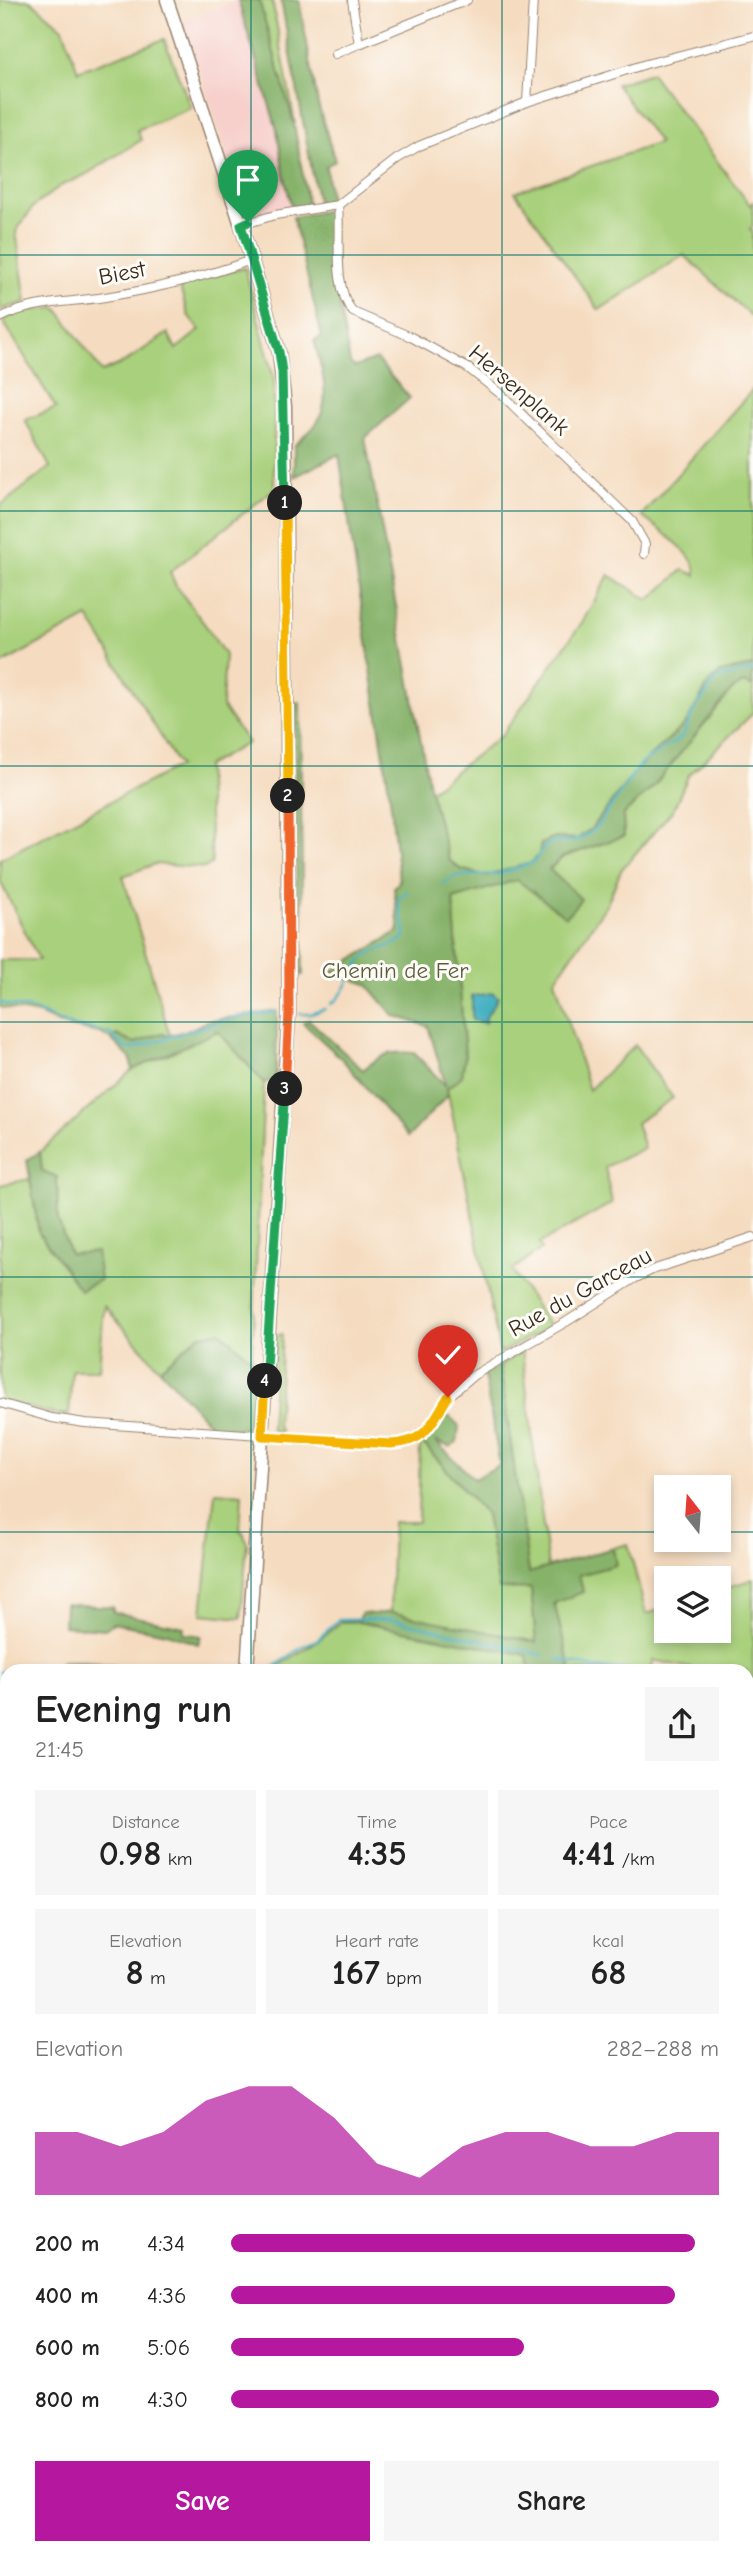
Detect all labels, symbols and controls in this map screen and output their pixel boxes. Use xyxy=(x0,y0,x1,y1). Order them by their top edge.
pin xyxy=(218,150,278,222)
icon: arrive xyxy=(229,161,267,199)
street label: Biest xyxy=(96,255,149,291)
street label: Hersenplank xyxy=(463,339,575,441)
pin: 1 xyxy=(268,486,302,520)
text: 1 xyxy=(281,491,288,513)
pin: 2 xyxy=(270,778,306,814)
text: 2 xyxy=(283,784,292,806)
park label: Chemin de Fer xyxy=(322,957,469,984)
pin: 3 xyxy=(268,1072,302,1106)
text: 3 xyxy=(280,1077,289,1099)
street label: Rue du Garceau xyxy=(504,1242,656,1342)
pin xyxy=(418,1325,478,1397)
icon: check xyxy=(429,1336,467,1374)
pin: 4 xyxy=(247,1364,282,1398)
text: 4 xyxy=(260,1369,269,1391)
north arrow xyxy=(654,1475,732,1552)
map controls xyxy=(654,1475,731,1643)
button: layers xyxy=(654,1566,731,1643)
button: share xyxy=(645,1687,719,1761)
text: Evening run xyxy=(35,1688,232,1732)
text: 21:45 xyxy=(35,1736,84,1763)
text: Distance xyxy=(112,1811,180,1833)
text: Time xyxy=(357,1811,397,1833)
text: Pace xyxy=(589,1811,627,1833)
text: 0.98 xyxy=(99,1833,161,1874)
text: 4:35 xyxy=(347,1833,407,1874)
text: 4:41 xyxy=(562,1833,615,1874)
text: km xyxy=(161,1848,193,1870)
text: /km xyxy=(615,1848,655,1870)
text: Elevation xyxy=(109,1930,182,1952)
text: Heart rate xyxy=(335,1930,419,1952)
text: kcal xyxy=(592,1930,624,1952)
text: 8 xyxy=(126,1952,144,1993)
text: 167 xyxy=(332,1952,380,1993)
text: 68 xyxy=(590,1952,626,1993)
text: m xyxy=(144,1967,166,1989)
text: bpm xyxy=(380,1967,422,1989)
text: Elevation xyxy=(35,2035,123,2062)
text: 282–288 m xyxy=(607,2035,719,2062)
text: 200 m xyxy=(35,2230,99,2257)
text: 4:34 xyxy=(147,2230,185,2257)
text: 400 m xyxy=(35,2282,99,2309)
text: 4:36 xyxy=(147,2282,186,2309)
text: 600 m xyxy=(35,2334,100,2361)
text: 5:06 xyxy=(147,2334,190,2361)
text: 800 m xyxy=(35,2386,100,2413)
text: 4:30 xyxy=(147,2386,188,2413)
button: Save xyxy=(35,2461,370,2541)
button: Share xyxy=(384,2461,719,2541)

